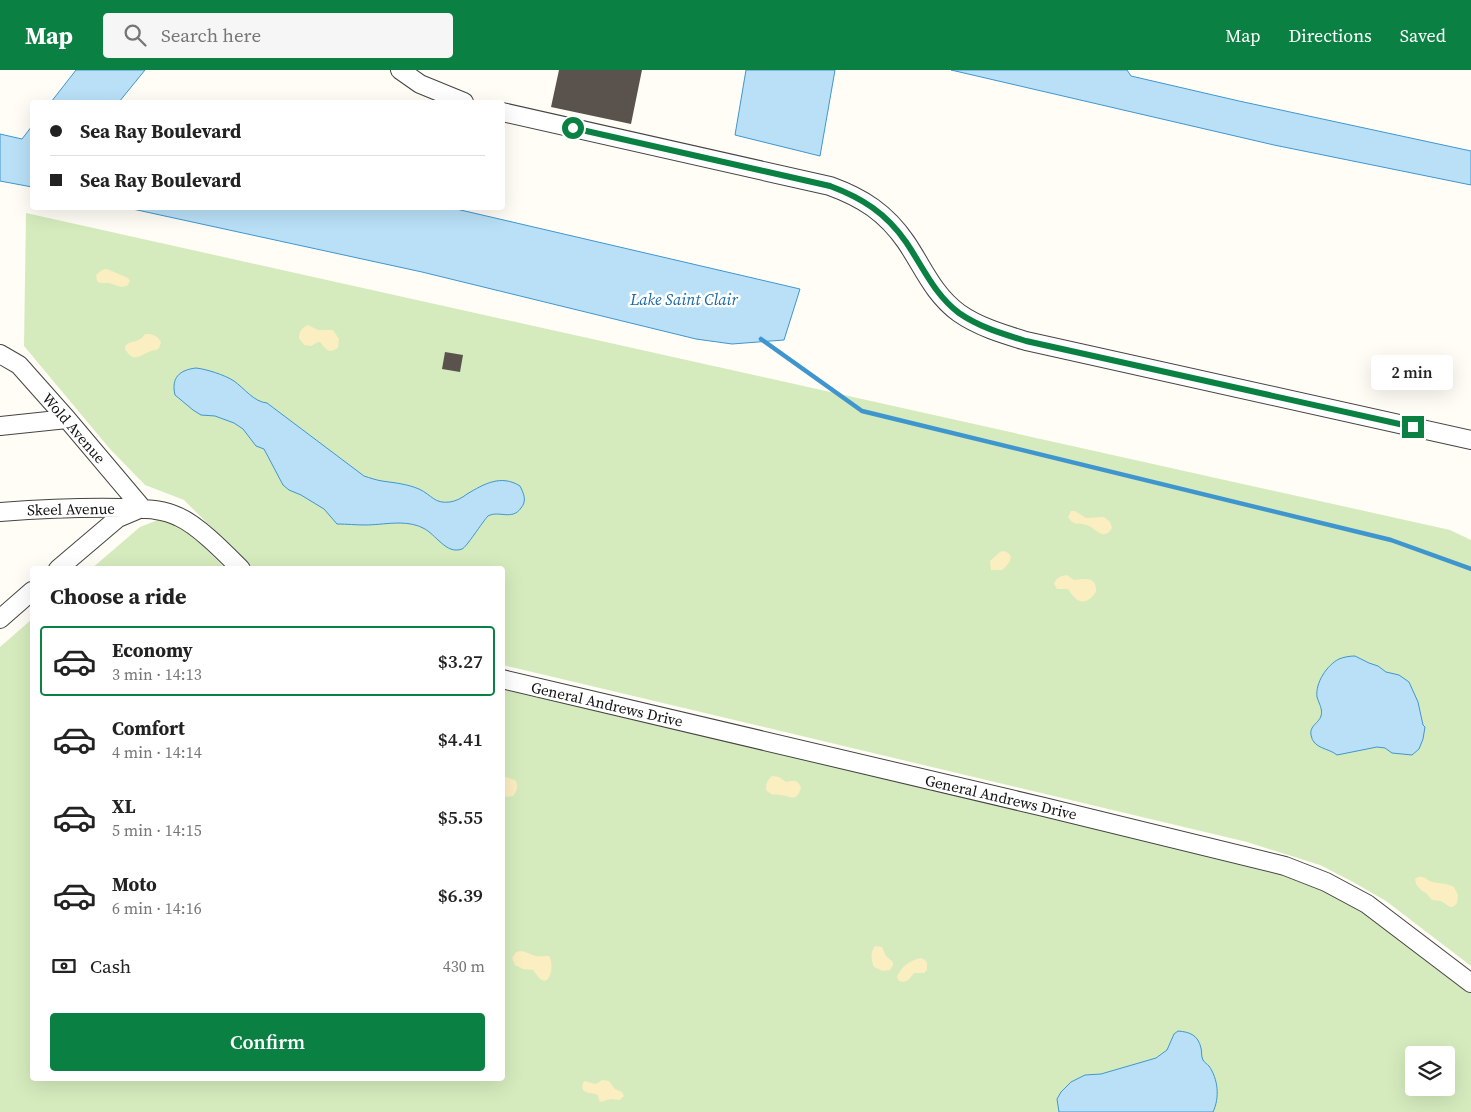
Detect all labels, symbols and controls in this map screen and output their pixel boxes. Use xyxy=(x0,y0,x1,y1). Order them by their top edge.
search box xyxy=(103,13,453,58)
text: Map xyxy=(25,19,73,52)
icon: search xyxy=(121,21,149,49)
text: Search here xyxy=(161,22,261,48)
text: Map xyxy=(1225,23,1261,48)
text: Directions xyxy=(1289,23,1372,48)
text: Saved xyxy=(1400,23,1446,48)
route start xyxy=(562,117,584,139)
text: Sea Ray Boulevard xyxy=(80,118,241,144)
text: Sea Ray Boulevard xyxy=(80,167,241,193)
water label: Lake Saint Clair xyxy=(629,288,738,310)
callout: 2 min xyxy=(1372,354,1454,390)
text: 2 min xyxy=(1391,361,1433,383)
street label: Wold Avenue xyxy=(37,388,111,468)
route end xyxy=(1402,416,1424,438)
street label: Skeel Avenue xyxy=(27,498,115,520)
text: Choose a ride xyxy=(50,581,187,611)
text: Economy xyxy=(112,637,193,663)
icon: car xyxy=(52,639,97,684)
text: $3.27 xyxy=(438,648,483,674)
text: 3 min · 14:13 xyxy=(112,663,202,685)
street label: General Andrews Drive xyxy=(529,676,685,732)
text: Comfort xyxy=(112,715,185,741)
icon: car xyxy=(52,717,97,762)
text: $4.41 xyxy=(438,726,483,752)
text: 4 min · 14:14 xyxy=(112,741,202,763)
street label: General Andrews Drive xyxy=(923,769,1079,825)
text: XL xyxy=(112,793,135,819)
icon: car xyxy=(52,795,97,840)
text: $5.55 xyxy=(438,804,483,830)
text: 5 min · 14:15 xyxy=(112,819,202,841)
text: Moto xyxy=(112,871,157,897)
icon: car xyxy=(52,873,97,918)
text: $6.39 xyxy=(438,882,483,908)
text: 6 min · 14:16 xyxy=(112,897,202,919)
icon: cash xyxy=(50,952,78,980)
text: Cash xyxy=(90,953,131,979)
text: 430 m xyxy=(443,955,485,977)
button: Confirm xyxy=(50,1013,485,1071)
map controls xyxy=(1405,1046,1455,1096)
button: layers xyxy=(1405,1046,1455,1096)

